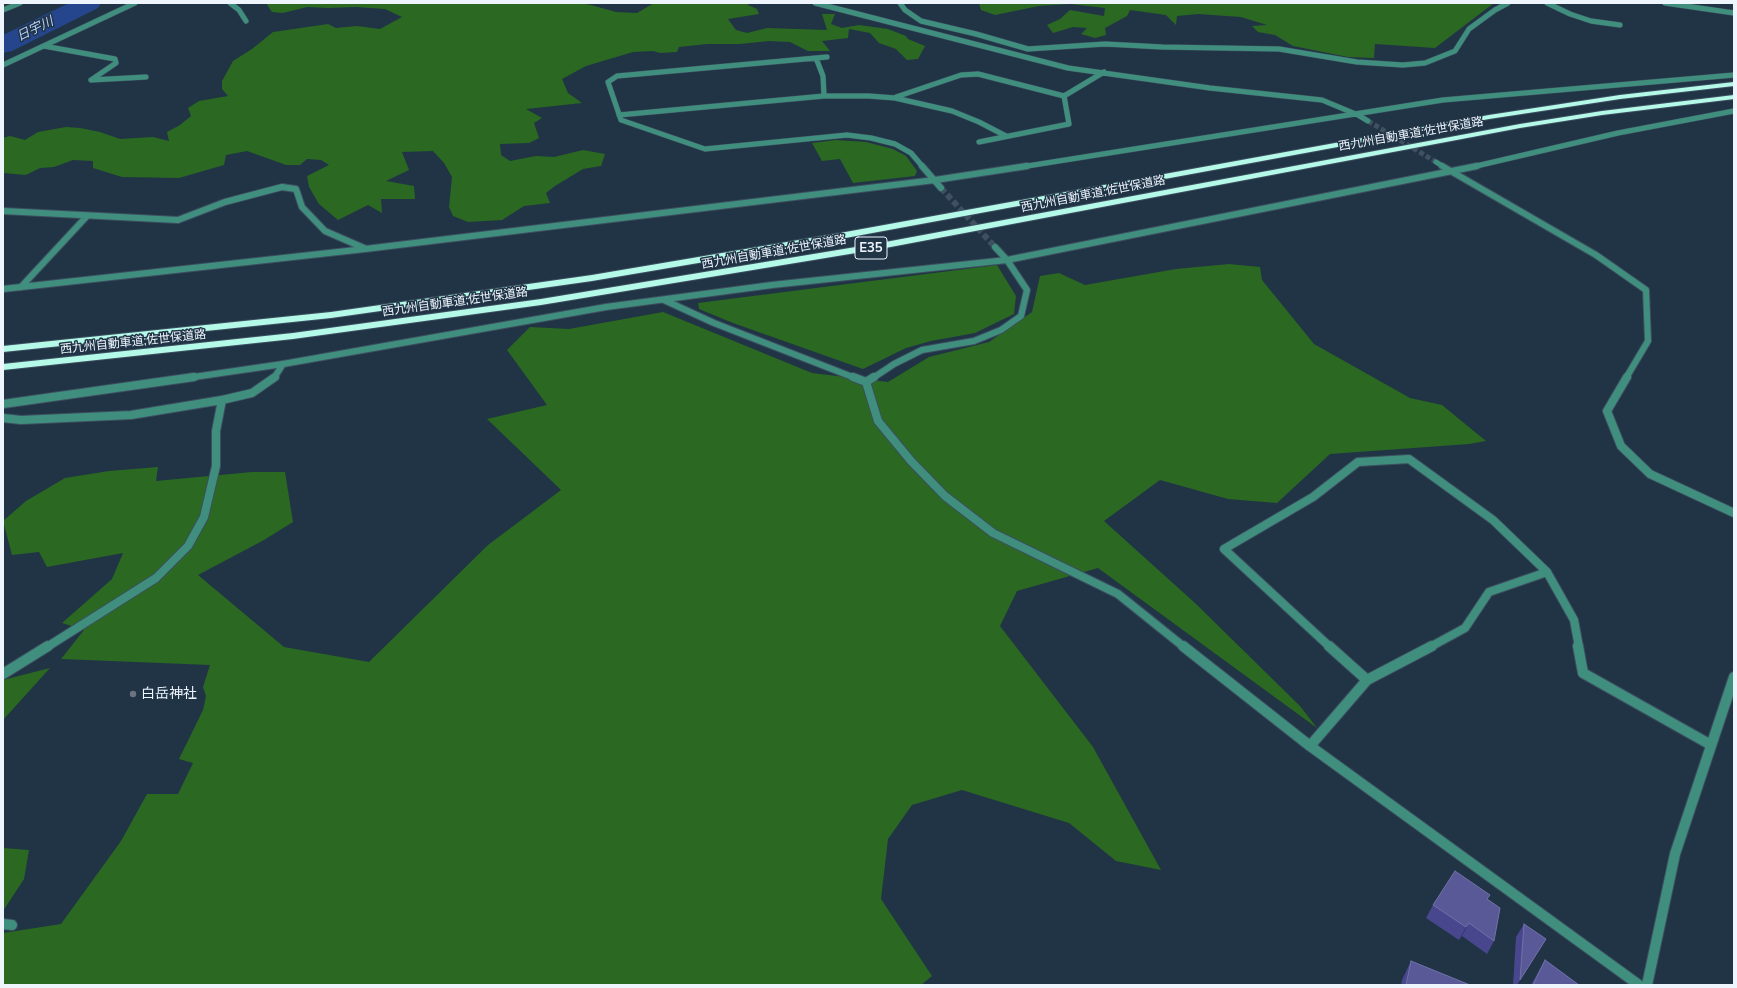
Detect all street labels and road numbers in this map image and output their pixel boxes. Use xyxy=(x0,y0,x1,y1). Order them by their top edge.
street label: 西九州自動車道;佐世保道路 xyxy=(1337,114,1485,154)
street label: 西九州自動車道;佐世保道路 xyxy=(1020,173,1166,215)
street label: 西九州自動車道;佐世保道路 xyxy=(700,232,848,272)
road number: E35 xyxy=(855,237,887,259)
street label: 西九州自動車道;佐世保道路 xyxy=(381,285,529,319)
street label: 西九州自動車道;佐世保道路 xyxy=(59,327,207,357)

